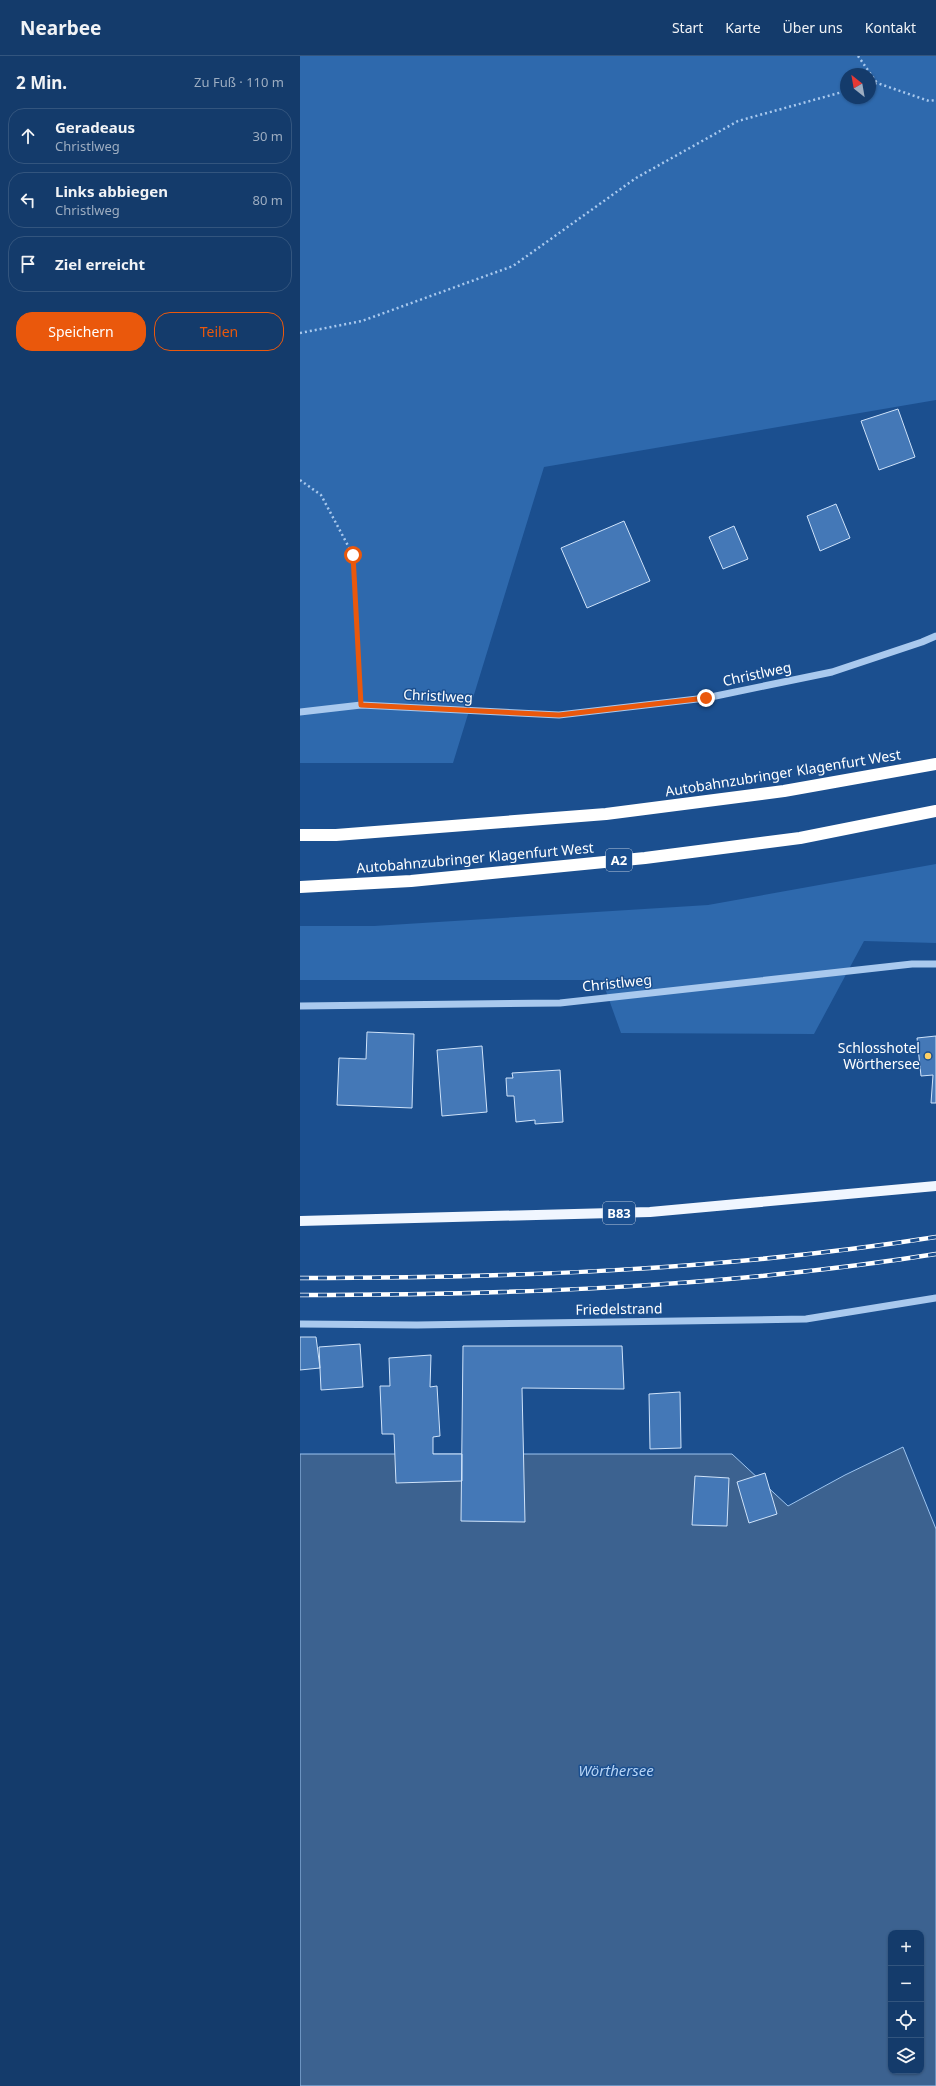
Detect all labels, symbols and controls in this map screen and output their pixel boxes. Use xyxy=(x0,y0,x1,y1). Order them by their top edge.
text: Nearbee xyxy=(20,15,101,41)
text: Start xyxy=(672,18,703,37)
text: Karte xyxy=(725,18,761,37)
text: Über uns xyxy=(783,18,843,37)
text: Kontakt xyxy=(865,18,916,37)
north arrow xyxy=(840,68,876,104)
text: 2 Min. xyxy=(16,71,67,94)
text: Zu Fuß · 110 m xyxy=(194,73,284,91)
text: Geradeaus xyxy=(55,117,135,137)
icon: ahead xyxy=(17,125,39,147)
text: 30 m xyxy=(253,127,283,145)
text: Christlweg xyxy=(55,137,120,155)
text: Links abbiegen xyxy=(55,181,168,201)
icon: left xyxy=(17,189,39,211)
text: 80 m xyxy=(253,191,283,209)
text: Christlweg xyxy=(55,201,120,219)
icon: arrive xyxy=(17,253,39,275)
text: Ziel erreicht xyxy=(55,254,145,274)
button: Speichern xyxy=(16,312,146,351)
button: Teilen xyxy=(154,312,284,351)
route start xyxy=(344,546,362,564)
street label: Christlweg xyxy=(721,657,793,690)
street label: Christlweg xyxy=(403,684,473,707)
route end xyxy=(697,689,715,707)
street label: Autobahnzubringer Klagenfurt West xyxy=(664,744,902,801)
street label: Autobahnzubringer Klagenfurt West xyxy=(355,838,595,877)
road number: A2 xyxy=(606,849,632,871)
street label: Christlweg xyxy=(581,969,653,996)
place label: Schlosshotel Wörthersee xyxy=(838,1038,920,1073)
marker: Schlosshotel Wörthersee xyxy=(923,1051,933,1061)
road number: B83 xyxy=(603,1202,635,1224)
street label: Friedelstrand xyxy=(575,1298,663,1319)
water label: Wörthersee xyxy=(578,1760,654,1780)
map controls xyxy=(888,1930,924,2074)
button: + xyxy=(888,1930,924,1966)
button: − xyxy=(888,1966,924,2002)
button: locate xyxy=(888,2002,924,2038)
button: layers xyxy=(888,2038,924,2074)

